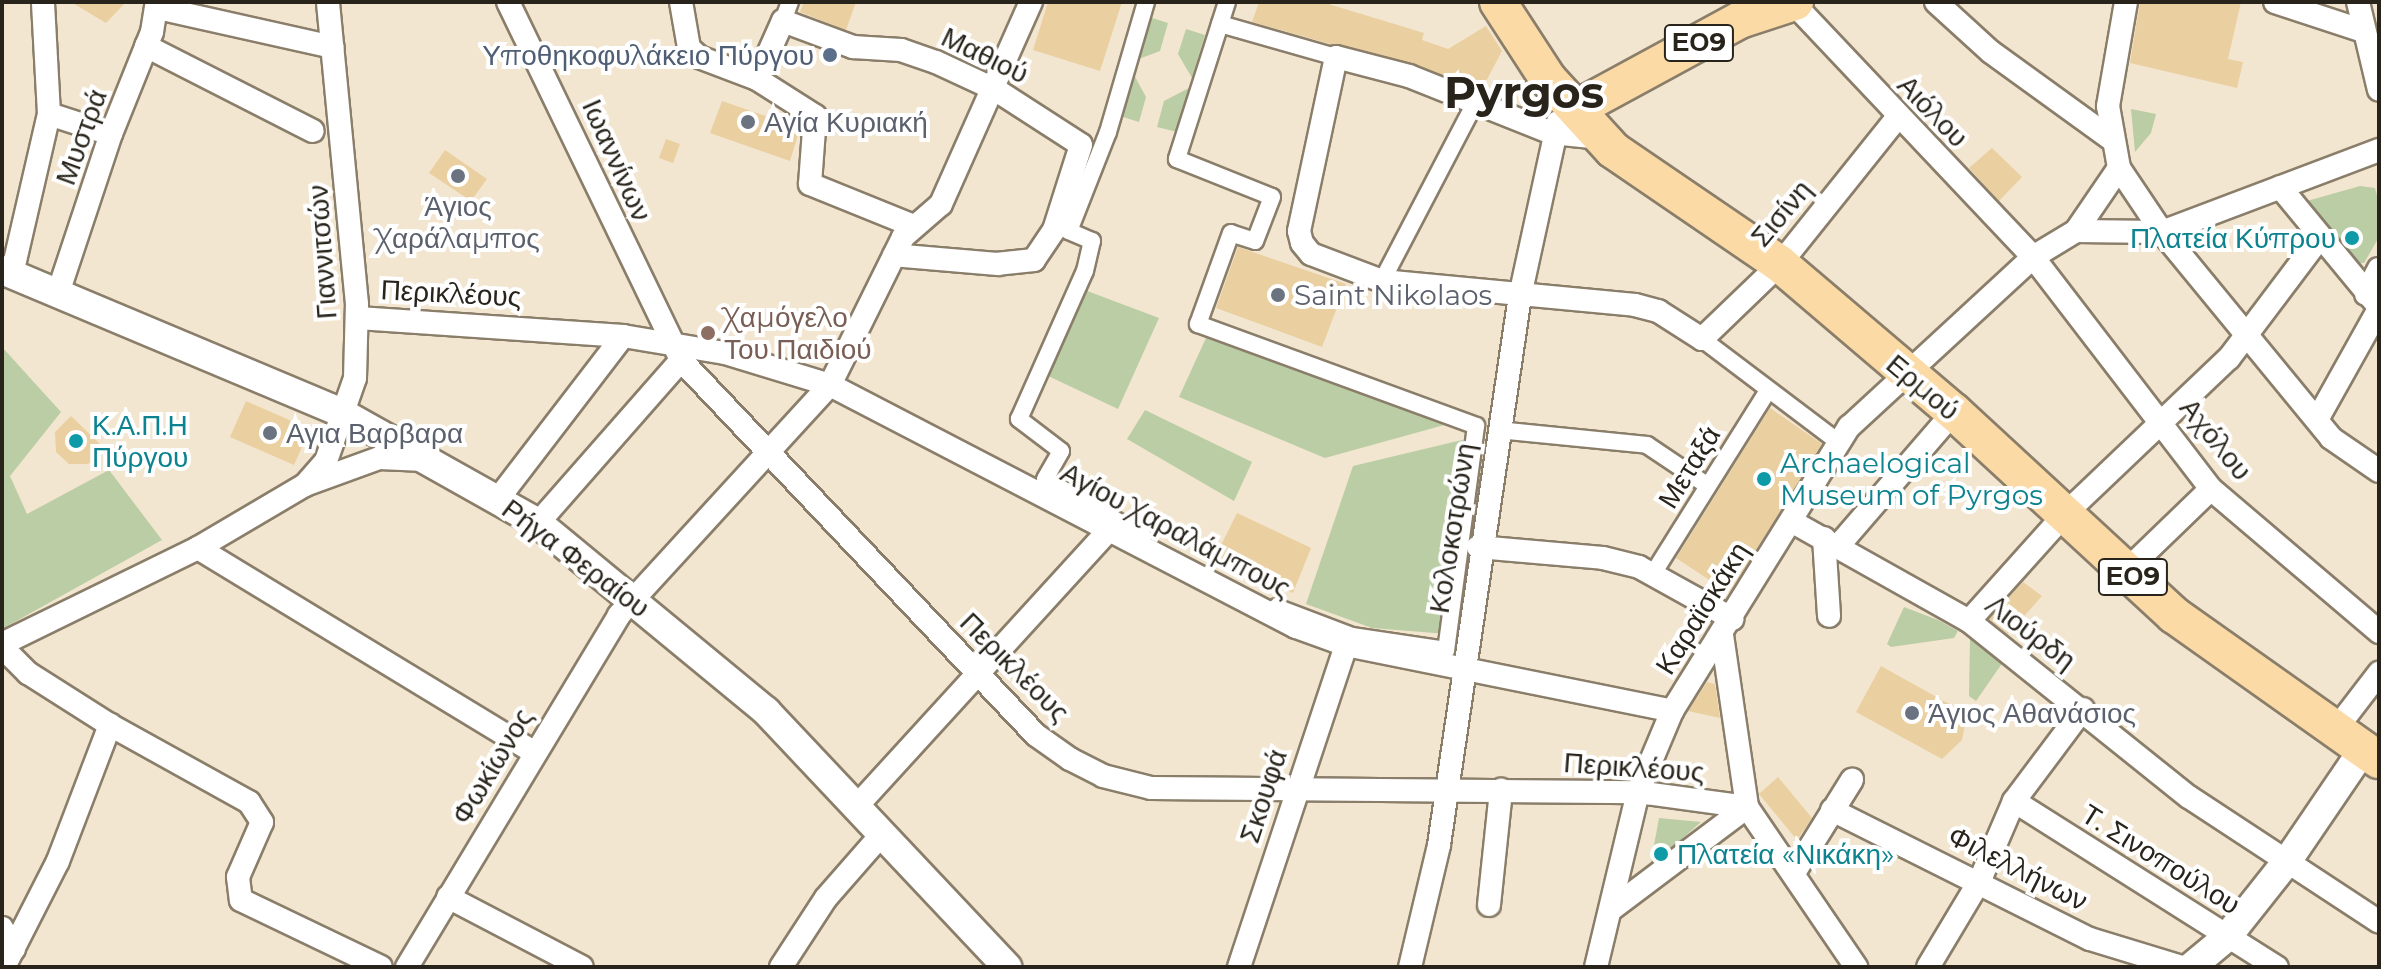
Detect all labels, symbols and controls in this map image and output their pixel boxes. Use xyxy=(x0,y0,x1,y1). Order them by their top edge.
street label: Μαθιού xyxy=(936,20,1034,90)
road number: ΕΟ9 xyxy=(1663,21,1735,65)
place label: Υποθηκοφυλάκειο Πύργου xyxy=(482,38,814,72)
marker: Υποθηκοφυλάκειο Πύργου xyxy=(821,46,839,64)
district label: Pyrgos xyxy=(1444,66,1604,118)
street label: Αιόλου xyxy=(1891,68,1975,154)
street label: Μυστρά xyxy=(48,85,114,189)
street label: Ιωαννίνων xyxy=(575,94,659,226)
place label: Αγία Κυριακή xyxy=(764,105,928,139)
marker: Αγία Κυριακή xyxy=(739,113,757,131)
marker: Άγιος Χαράλαμπος xyxy=(449,167,467,185)
street label: Σισίνη xyxy=(1744,173,1818,253)
street label: Γιαννιτσών xyxy=(301,184,343,320)
place label: Άγιος Χαράλαμπος xyxy=(376,189,540,255)
place label: Πλατεία Κύπρου xyxy=(2130,221,2336,255)
marker: Πλατεία Κύπρου xyxy=(2343,229,2361,247)
street label: Περικλέους xyxy=(380,273,522,313)
place label: Saint Nikolaos xyxy=(1294,278,1492,312)
marker: Saint Nikolaos xyxy=(1269,286,1287,304)
place label: Χαμόγελο Του Παιδιού xyxy=(724,300,872,366)
marker: Χαμόγελο Του Παιδιού xyxy=(699,324,717,342)
street label: Ερμού xyxy=(1880,347,1966,427)
street label: Αχόλου xyxy=(2173,391,2259,487)
place label: Κ.Α.Π.Η Πύργου xyxy=(92,408,188,474)
place label: Αγια Βαρβαρα xyxy=(286,416,463,450)
street label: Μεταξά xyxy=(1651,420,1727,514)
marker: Αγια Βαρβαρα xyxy=(261,424,279,442)
marker: Κ.Α.Π.Η Πύργου xyxy=(67,432,85,450)
street label: Κολοκοτρώνη xyxy=(1422,440,1482,616)
place label: Archaelogical Museum of Pyrgos xyxy=(1780,446,2043,512)
street label: Αγίου Χαραλάμπους xyxy=(1055,455,1297,605)
marker: Archaelogical Museum of Pyrgos xyxy=(1755,470,1773,488)
street label: Ρήγα Φεραίου xyxy=(496,492,656,624)
street label: Καραϊσκάκη xyxy=(1648,536,1756,680)
road number: ΕΟ9 xyxy=(2097,555,2169,599)
street label: Λιούρδη xyxy=(1979,587,2083,677)
street label: Περικλέους xyxy=(953,605,1077,729)
place label: Άγιος Αθανάσιος xyxy=(1928,696,2136,730)
street label: Φωκίωνος xyxy=(444,702,540,830)
marker: Άγιος Αθανάσιος xyxy=(1903,704,1921,722)
street label: Σκουφά xyxy=(1232,745,1294,847)
street label: Περικλέους xyxy=(1563,745,1705,789)
street label: Τ. Σινοπούλου xyxy=(2076,797,2246,921)
street label: Φιλελλήνων xyxy=(1943,819,2093,917)
place label: Πλατεία «Νικάκη» xyxy=(1677,837,1894,871)
marker: Πλατεία «Νικάκη» xyxy=(1652,845,1670,863)

